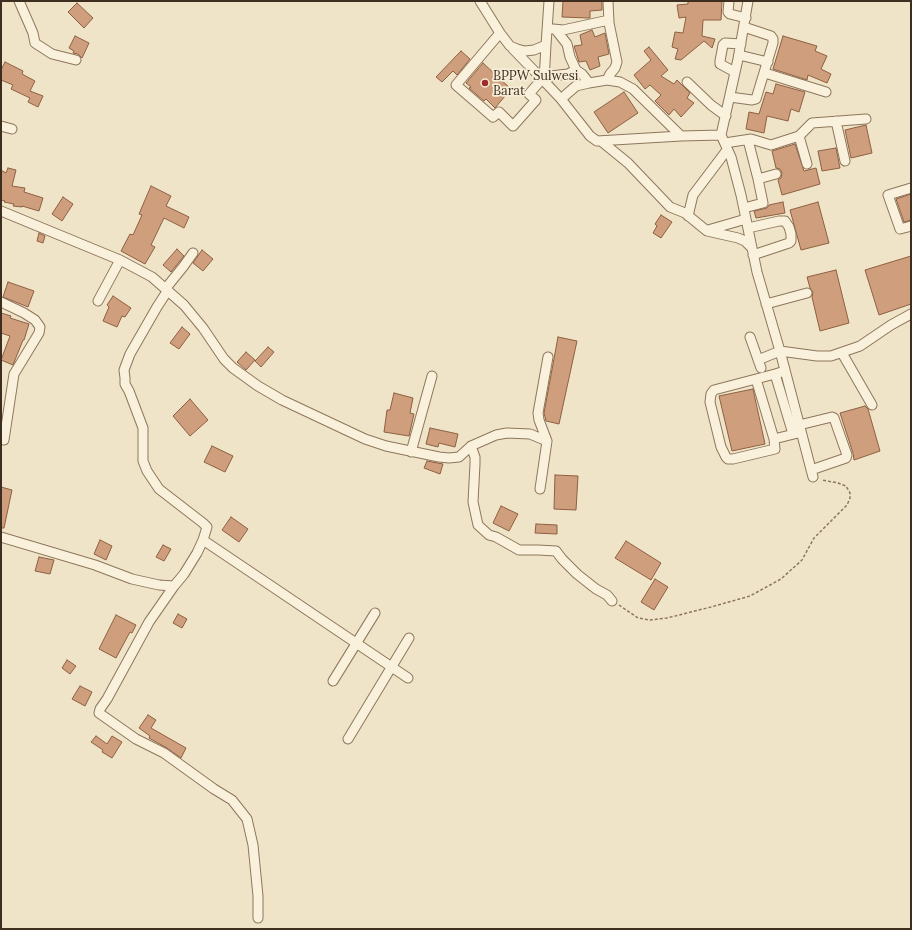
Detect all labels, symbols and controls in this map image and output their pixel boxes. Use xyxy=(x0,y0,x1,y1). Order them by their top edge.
place label: BPPW Sulwesi Barat xyxy=(493,68,579,99)
marker: BPPW Sulwesi Barat xyxy=(480,78,490,88)

